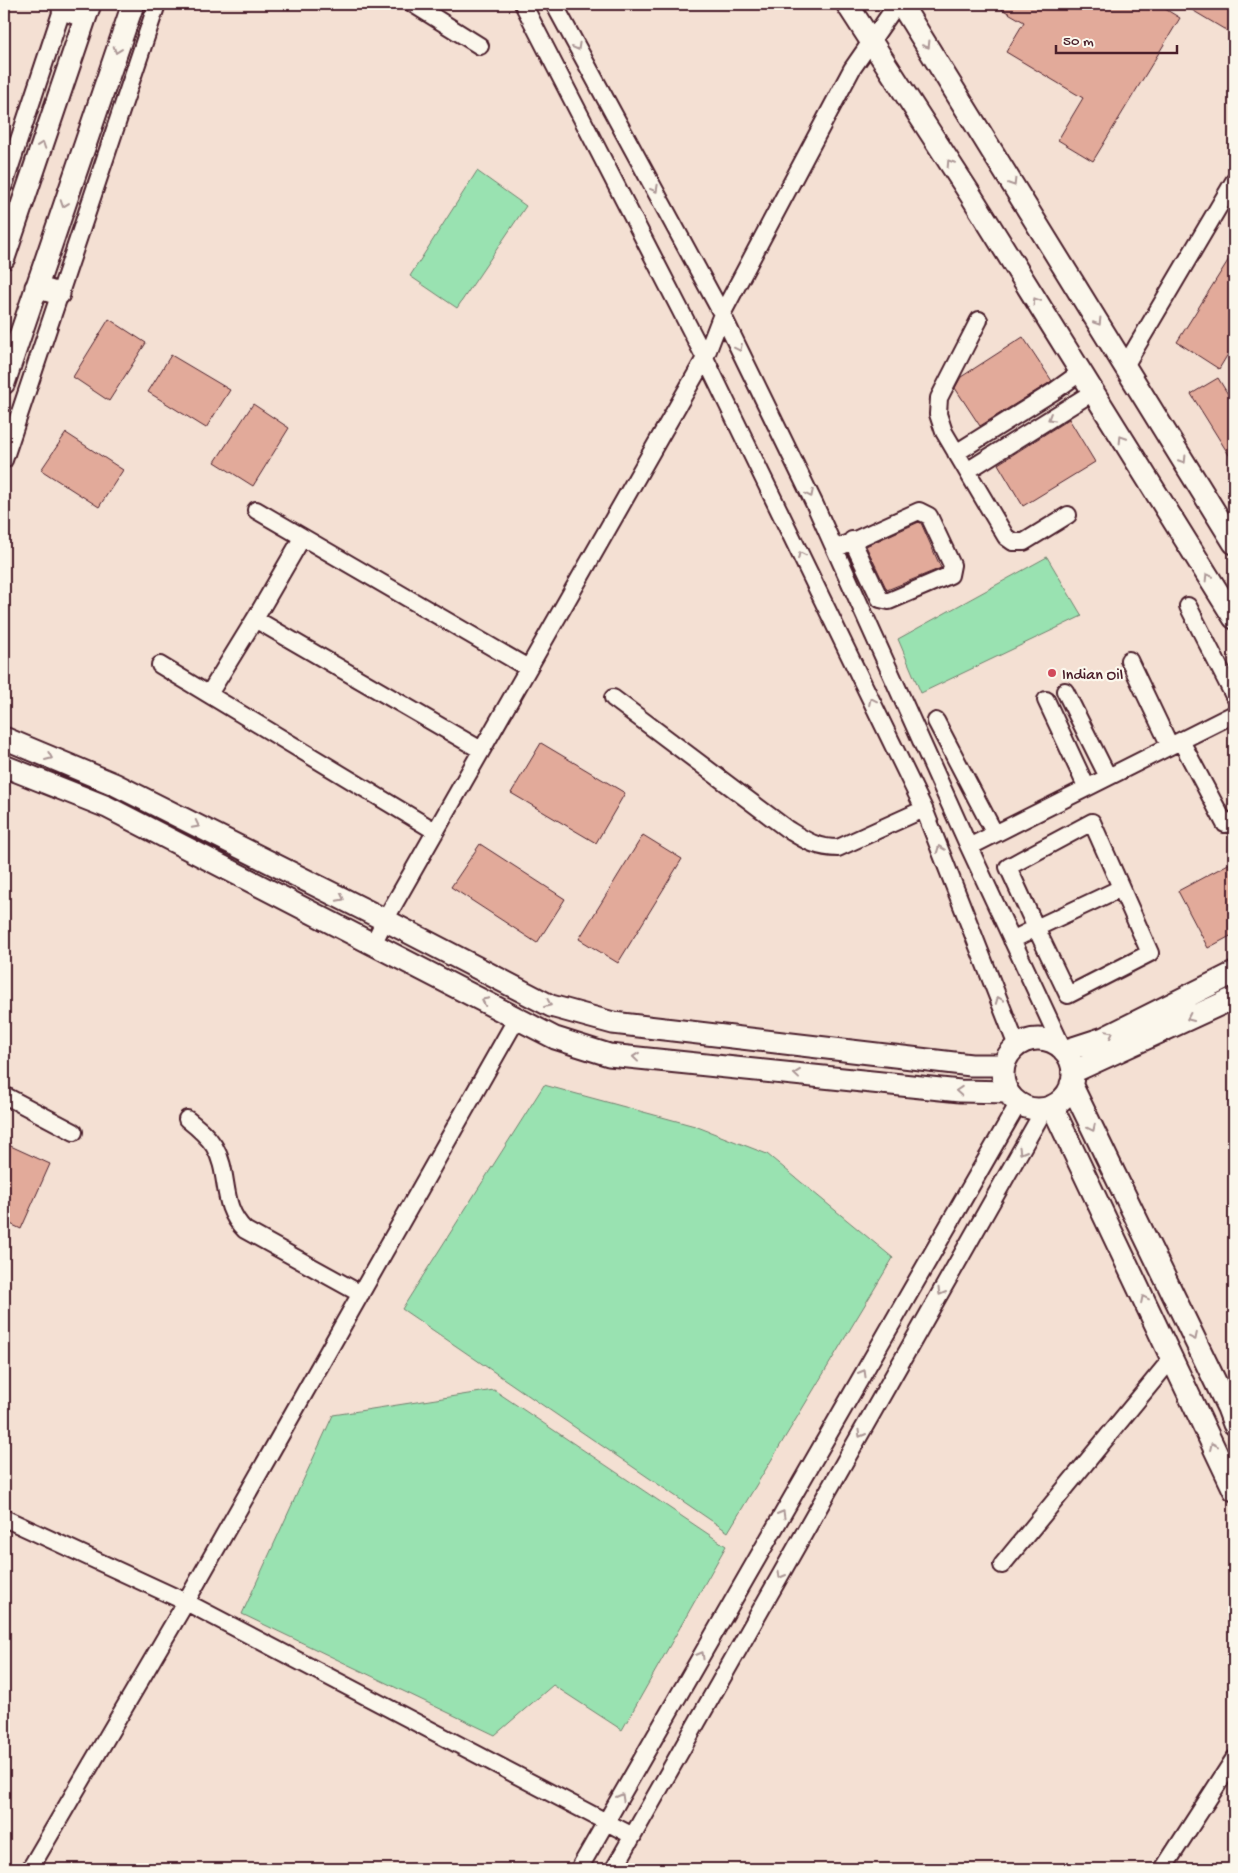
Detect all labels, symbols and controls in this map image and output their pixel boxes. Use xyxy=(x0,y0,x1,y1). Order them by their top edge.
scale bar xyxy=(1056,22,1177,54)
text: 50 m xyxy=(1063,33,1094,51)
one-way arrow xyxy=(921,40,930,49)
one-way arrow xyxy=(571,41,581,50)
one-way arrow xyxy=(113,45,123,54)
one-way arrow xyxy=(36,142,46,150)
one-way arrow xyxy=(947,160,956,169)
one-way arrow xyxy=(1006,178,1016,187)
one-way arrow xyxy=(648,184,658,193)
one-way arrow xyxy=(60,199,70,207)
one-way arrow xyxy=(1033,297,1043,306)
one-way arrow xyxy=(1092,316,1101,325)
one-way arrow xyxy=(733,343,743,352)
one-way arrow xyxy=(1048,412,1057,422)
one-way arrow xyxy=(1119,436,1128,445)
one-way arrow xyxy=(1177,454,1187,463)
one-way arrow xyxy=(804,489,814,498)
one-way arrow xyxy=(796,551,807,560)
one-way arrow xyxy=(1205,573,1215,582)
marker: Indian Oil xyxy=(1046,667,1058,679)
place label: Indian Oil xyxy=(1062,667,1123,686)
one-way arrow xyxy=(868,698,878,707)
one-way arrow xyxy=(44,750,53,761)
one-way arrow xyxy=(191,819,200,829)
one-way arrow xyxy=(936,845,946,854)
one-way arrow xyxy=(336,892,345,902)
one-way arrow xyxy=(995,996,1005,1005)
one-way arrow xyxy=(481,997,490,1007)
one-way arrow xyxy=(543,997,552,1008)
one-way arrow xyxy=(1186,1012,1195,1022)
one-way arrow xyxy=(1105,1030,1114,1040)
one-way arrow xyxy=(631,1052,639,1063)
one-way arrow xyxy=(793,1069,801,1080)
one-way arrow xyxy=(955,1085,963,1096)
one-way arrow xyxy=(1086,1123,1097,1132)
one-way arrow xyxy=(1018,1146,1028,1155)
one-way arrow xyxy=(937,1287,947,1296)
one-way arrow xyxy=(1140,1295,1150,1304)
one-way arrow xyxy=(1187,1332,1197,1341)
one-way arrow xyxy=(856,1370,866,1379)
one-way arrow xyxy=(857,1428,867,1437)
one-way arrow xyxy=(1209,1442,1220,1451)
one-way arrow xyxy=(776,1511,786,1520)
one-way arrow xyxy=(777,1570,787,1579)
one-way arrow xyxy=(695,1652,705,1661)
one-way arrow xyxy=(614,1793,624,1802)

